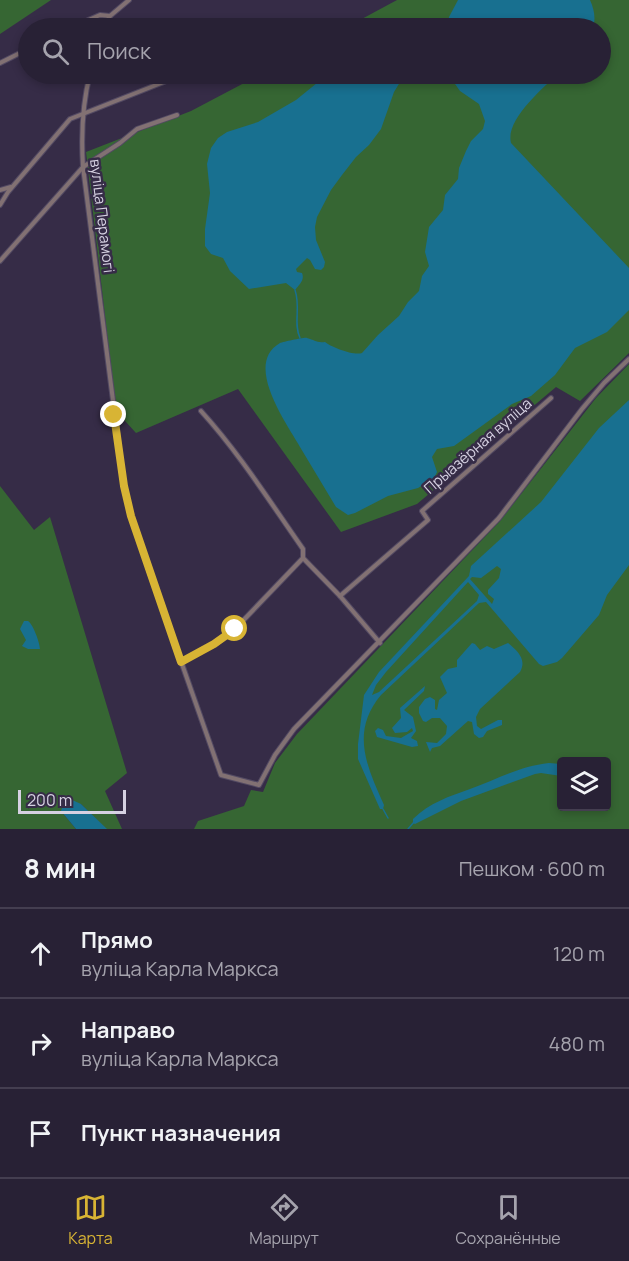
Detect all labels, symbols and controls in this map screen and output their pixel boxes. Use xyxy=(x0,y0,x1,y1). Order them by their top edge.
search box xyxy=(18,18,611,84)
icon: search xyxy=(39,35,72,68)
text: Поиск xyxy=(87,36,151,66)
street label: вуліца Перамогі xyxy=(85,158,120,274)
street label: Прыазёрная вуліца xyxy=(419,393,536,498)
route end xyxy=(100,401,126,427)
route start xyxy=(221,615,247,641)
map controls xyxy=(557,757,611,811)
button: layers xyxy=(557,757,611,811)
scale bar xyxy=(18,787,126,814)
text: 200 m xyxy=(27,789,72,811)
text: 8 мин xyxy=(24,850,96,886)
text: Пешком · 600 m xyxy=(459,855,605,882)
text: Прямо xyxy=(81,925,153,955)
icon: ahead xyxy=(24,937,57,970)
text: 120 m xyxy=(553,940,605,967)
text: вуліца Карла Маркса xyxy=(81,955,279,982)
text: Направо xyxy=(81,1015,175,1045)
icon: right xyxy=(24,1027,57,1060)
text: 480 m xyxy=(548,1030,605,1057)
text: вуліца Карла Маркса xyxy=(81,1045,279,1072)
icon: arrive xyxy=(24,1117,57,1150)
text: Пункт назначения xyxy=(81,1118,281,1148)
tab: Карта xyxy=(68,1191,113,1249)
tab: Маршрут xyxy=(249,1191,319,1249)
tab: Сохранённые xyxy=(455,1191,561,1249)

